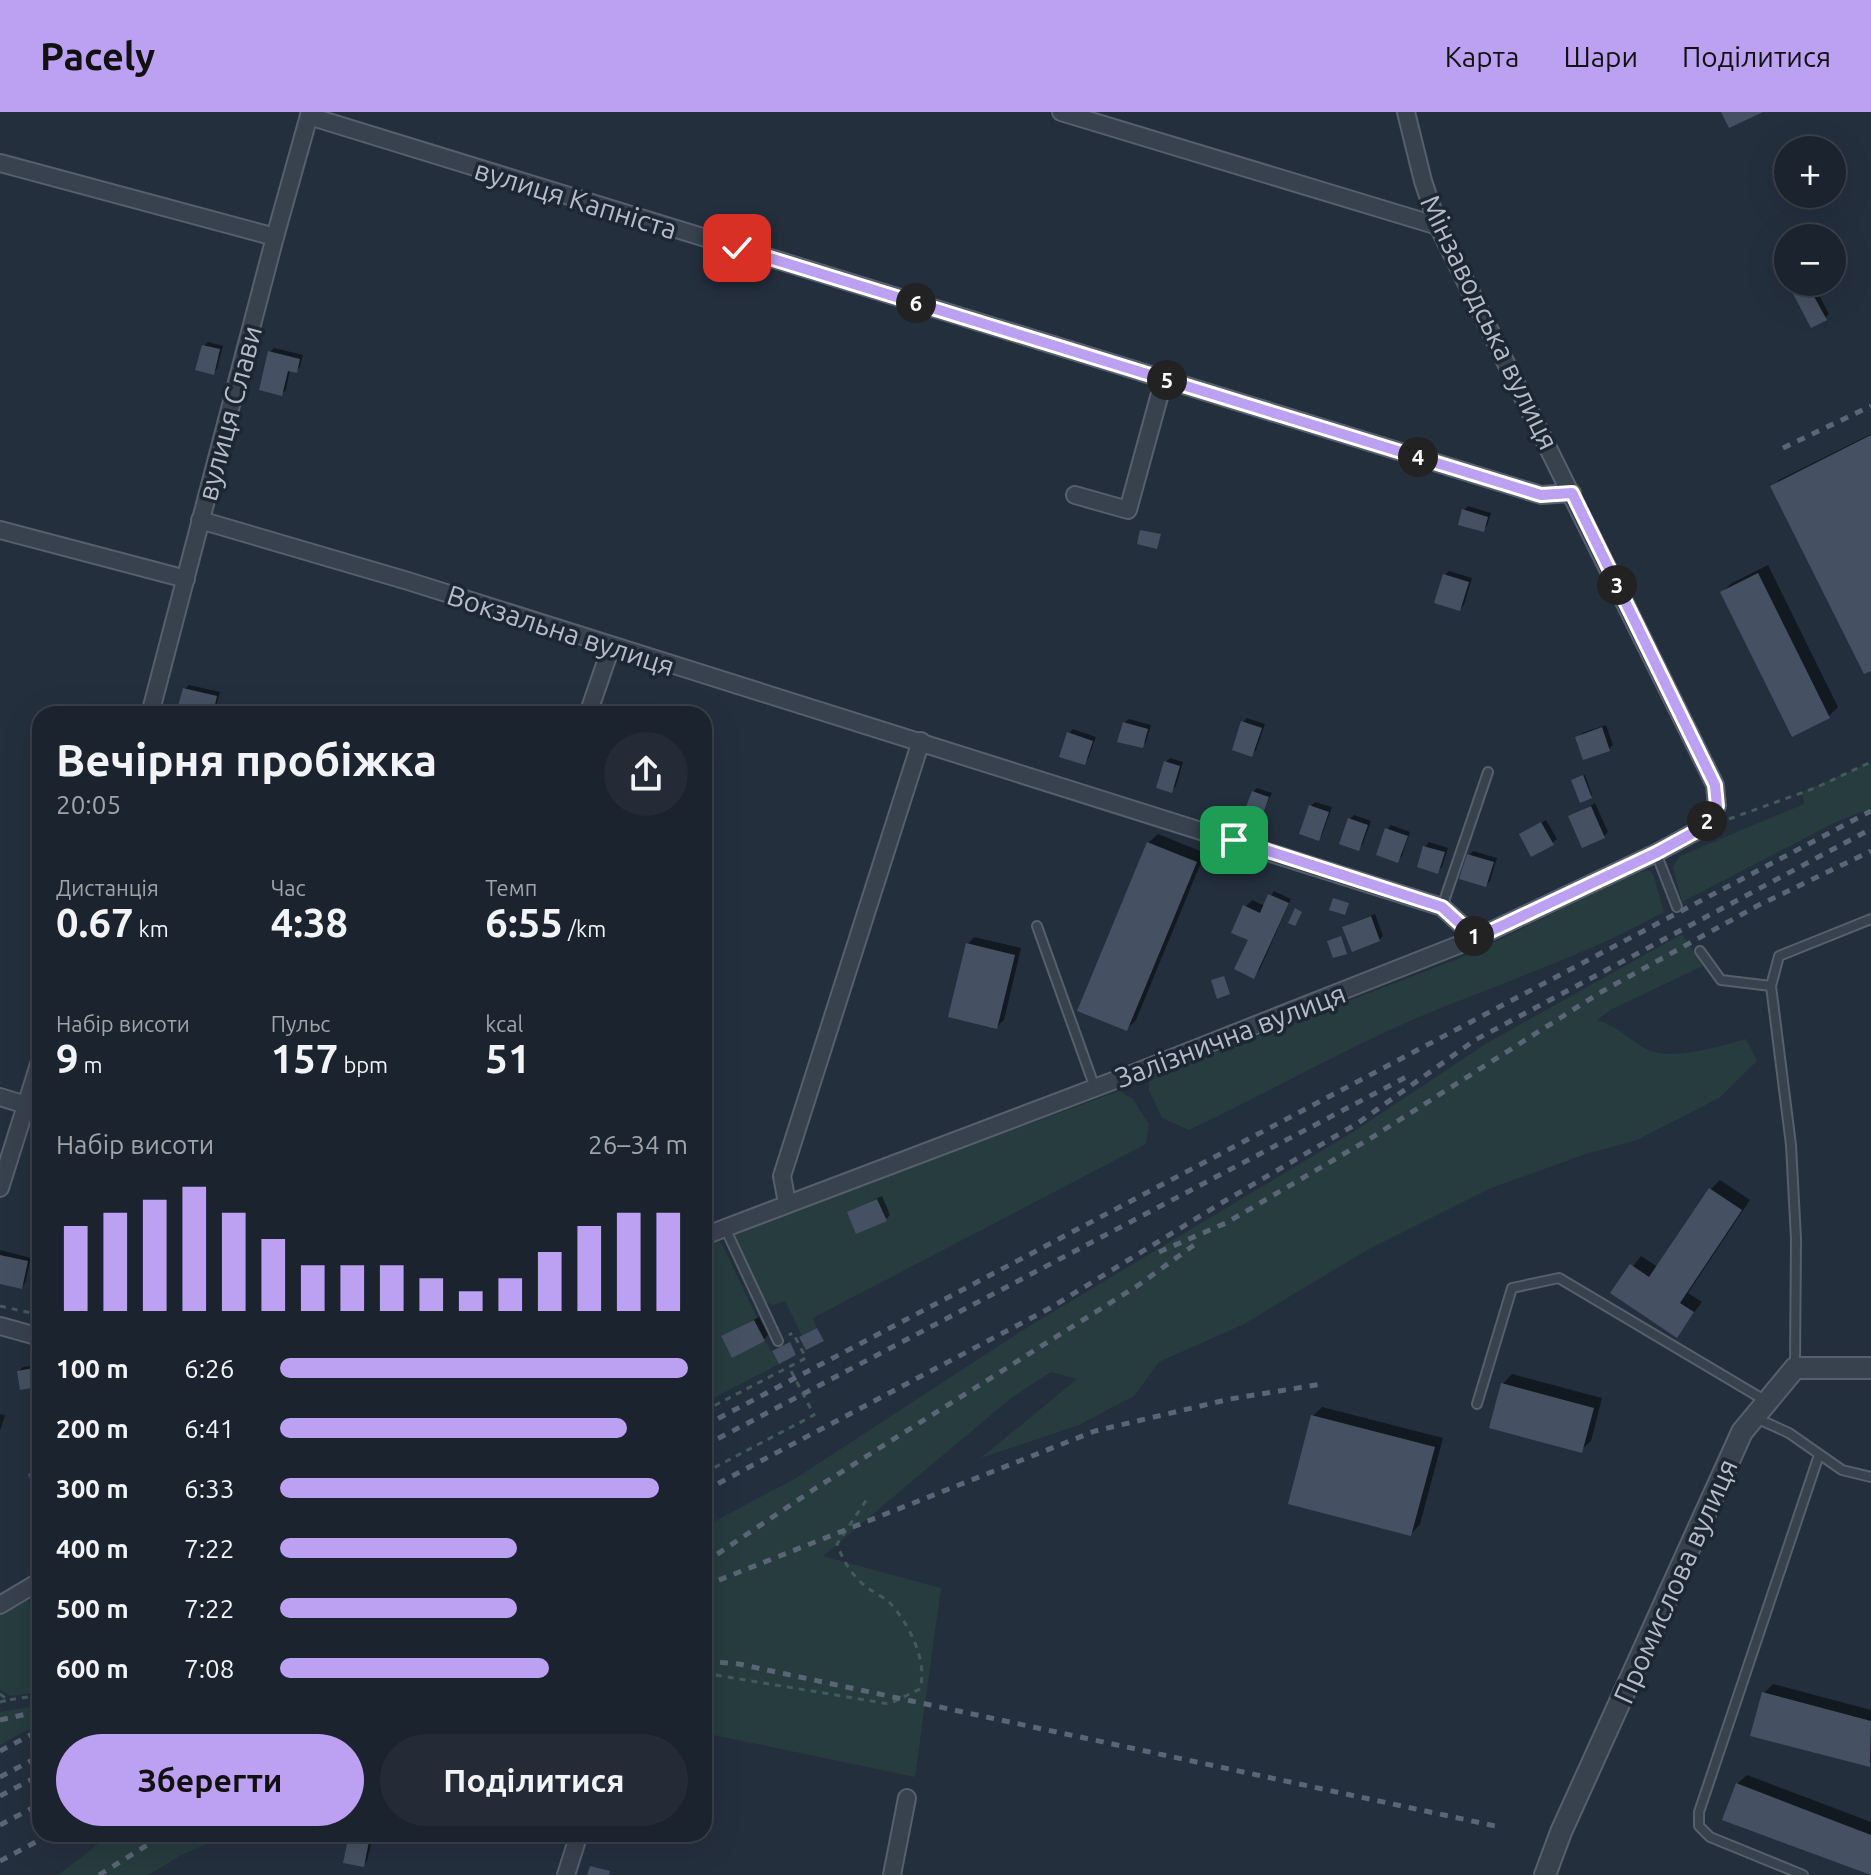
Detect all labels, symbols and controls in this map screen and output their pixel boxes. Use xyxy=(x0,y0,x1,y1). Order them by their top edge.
text: Pacely xyxy=(40,35,155,77)
text: Карта xyxy=(1445,41,1519,72)
text: Шари xyxy=(1563,41,1638,72)
text: Поділитися xyxy=(1682,41,1831,72)
map controls xyxy=(1774,136,1846,296)
button: + xyxy=(1774,136,1846,208)
street label: вулиця Капніста xyxy=(471,153,681,245)
street label: Мінзаводська вулиця xyxy=(1415,190,1565,454)
pin xyxy=(703,214,771,282)
button: − xyxy=(1774,224,1846,296)
icon: check xyxy=(715,226,759,270)
pin: 6 xyxy=(896,283,936,323)
text: 6 xyxy=(910,290,922,315)
street label: вулиця Слави xyxy=(191,322,267,504)
pin: 5 xyxy=(1147,360,1187,400)
text: 5 xyxy=(1161,367,1173,392)
pin: 4 xyxy=(1398,437,1438,477)
text: 4 xyxy=(1412,444,1424,469)
pin: 3 xyxy=(1597,565,1637,605)
text: 3 xyxy=(1611,572,1623,597)
street label: Вокзальна вулиця xyxy=(443,579,679,681)
button: share xyxy=(604,732,688,816)
text: Вечірня пробіжка xyxy=(56,735,437,784)
text: 20:05 xyxy=(56,790,121,819)
pin: 2 xyxy=(1687,801,1727,841)
pin xyxy=(1200,806,1268,874)
text: 2 xyxy=(1701,808,1713,833)
icon: arrive xyxy=(1212,818,1256,862)
text: Дистанція xyxy=(56,875,159,900)
text: Час xyxy=(271,875,306,900)
text: Темп xyxy=(485,875,537,900)
text: 0.67 xyxy=(56,900,134,945)
text: 4:38 xyxy=(271,900,348,945)
text: 6:55 xyxy=(485,900,563,945)
text: km xyxy=(134,916,169,941)
text: /km xyxy=(563,916,606,941)
pin: 1 xyxy=(1454,916,1494,956)
text: 1 xyxy=(1468,923,1480,948)
street label: Залізнична вулиця xyxy=(1110,977,1350,1093)
text: Набір висоти xyxy=(56,1011,190,1036)
text: Пульс xyxy=(271,1011,331,1036)
text: kcal xyxy=(485,1011,523,1036)
text: 9 xyxy=(56,1036,79,1081)
text: 157 xyxy=(271,1036,338,1081)
text: 51 xyxy=(485,1036,530,1081)
text: m xyxy=(79,1052,103,1077)
text: bpm xyxy=(338,1052,388,1077)
text: Набір висоти xyxy=(56,1130,214,1159)
text: 26–34 m xyxy=(588,1130,688,1159)
text: 100 m xyxy=(56,1354,129,1383)
text: 6:26 xyxy=(184,1354,234,1383)
text: 200 m xyxy=(56,1414,129,1443)
text: 6:41 xyxy=(184,1414,234,1443)
street label: Промислова вулиця xyxy=(1607,1454,1743,1708)
text: 300 m xyxy=(56,1474,129,1503)
text: 6:33 xyxy=(184,1474,234,1503)
text: 400 m xyxy=(56,1534,129,1563)
text: 7:22 xyxy=(184,1534,234,1563)
text: 500 m xyxy=(56,1594,129,1623)
text: 7:22 xyxy=(184,1594,234,1623)
text: 600 m xyxy=(56,1654,129,1683)
text: 7:08 xyxy=(184,1654,234,1683)
button: Зберегти xyxy=(56,1734,364,1826)
button: Поділитися xyxy=(380,1734,688,1826)

